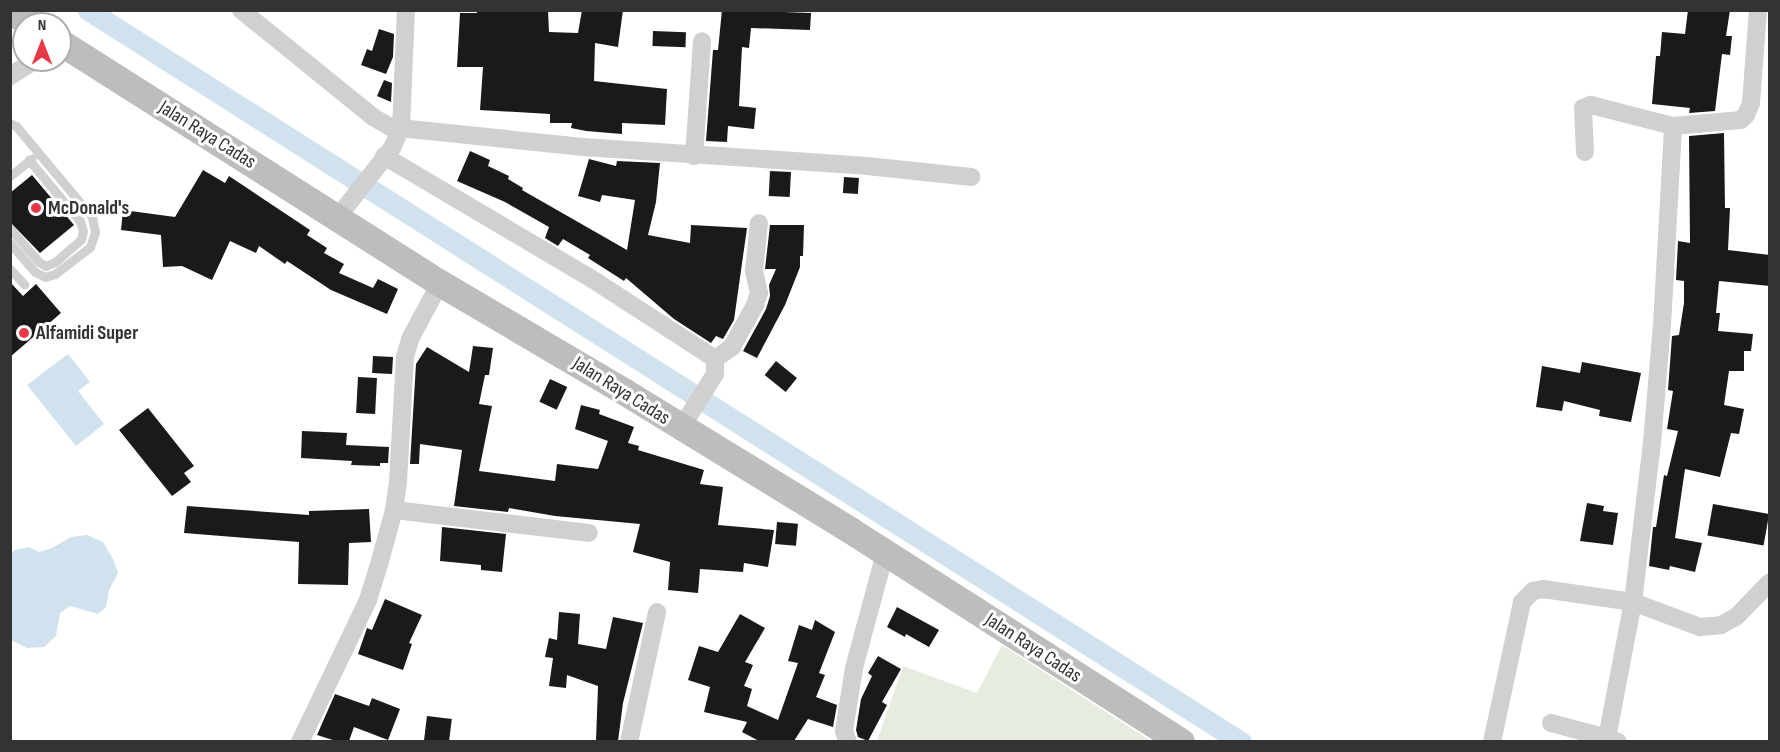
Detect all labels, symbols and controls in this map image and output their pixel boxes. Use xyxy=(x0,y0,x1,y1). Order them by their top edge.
north arrow xyxy=(12,12,72,72)
text: N xyxy=(38,16,46,35)
street label: Jalan Raya Cadas xyxy=(154,96,260,174)
place label: McDonald's xyxy=(48,196,129,220)
marker: McDonald's xyxy=(29,201,43,215)
place label: Alfamidi Super xyxy=(36,321,138,345)
marker: Alfamidi Super xyxy=(17,326,31,340)
street label: Jalan Raya Cadas xyxy=(568,352,674,430)
street label: Jalan Raya Cadas xyxy=(980,608,1086,688)

